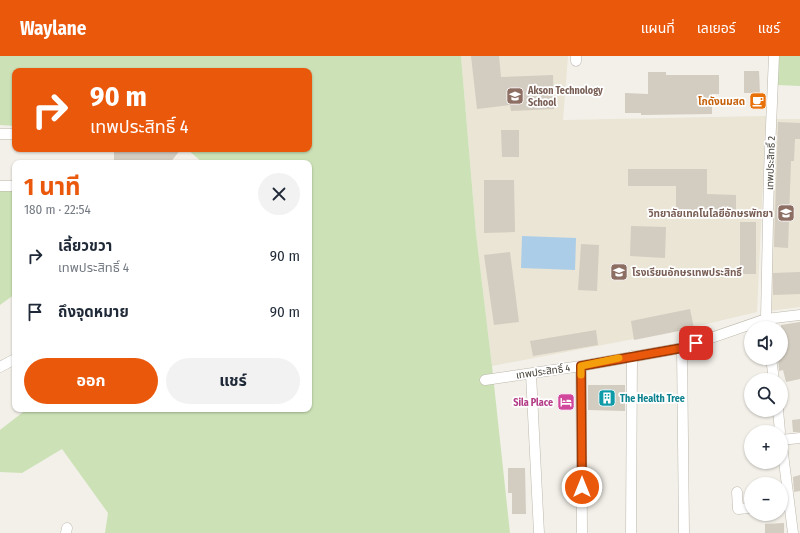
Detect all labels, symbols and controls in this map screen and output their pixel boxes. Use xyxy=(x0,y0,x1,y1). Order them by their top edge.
text: Waylane xyxy=(20,17,86,40)
text: แผนที่ xyxy=(641,20,675,37)
text: เลเยอร์ xyxy=(697,20,736,37)
text: แชร์ xyxy=(758,20,780,37)
text: 90 m xyxy=(90,80,147,113)
icon: right xyxy=(24,84,76,136)
place label: Akson Technology School xyxy=(527,85,603,109)
school or university icon: Akson Technology School xyxy=(505,86,525,106)
cafe icon: โกดังนมสด xyxy=(748,91,768,111)
place label: โกดังนมสด xyxy=(698,96,745,108)
text: เทพประสิทธิ์ 4 xyxy=(90,116,189,138)
street label: เทพประสิทธิ์ 2 xyxy=(764,135,778,190)
text: 1 นาที xyxy=(24,173,81,201)
button: close xyxy=(258,173,300,215)
text: 180 m · 22:54 xyxy=(24,202,91,217)
school or university icon: วิทยาลัยเทคโนโลยีอักษรพัทยา xyxy=(776,203,796,223)
place label: วิทยาลัยเทคโนโลยีอักษรพัทยา xyxy=(648,208,773,220)
text: เลี้ยวขวา xyxy=(58,237,112,255)
icon: right xyxy=(24,245,46,267)
text: 90 m xyxy=(270,247,300,265)
text: เทพประสิทธิ์ 4 xyxy=(58,260,129,275)
school or university icon: โรงเรียนอักษรเทพประสิทธิ์ xyxy=(609,262,629,282)
place label: โรงเรียนอักษรเทพประสิทธิ์ xyxy=(632,266,743,279)
icon: arrive xyxy=(24,301,46,323)
text: ถึงจุดหมาย xyxy=(58,303,129,321)
text: 90 m xyxy=(270,303,300,321)
map controls xyxy=(744,321,788,521)
button: sound xyxy=(744,321,788,365)
pin xyxy=(679,326,713,360)
icon: arrive xyxy=(685,332,707,354)
button: ออก xyxy=(24,358,158,404)
button: แชร์ xyxy=(166,358,300,404)
street label: เทพประสิทธิ์ 4 xyxy=(515,362,571,382)
button: search xyxy=(744,373,788,417)
building icon: The Health Tree xyxy=(597,388,617,408)
hotel icon: Sila Place xyxy=(556,392,576,412)
place label: The Health Tree xyxy=(620,393,685,405)
place label: Sila Place xyxy=(513,397,553,409)
button: + xyxy=(744,425,788,469)
position arrow xyxy=(561,466,603,508)
button: − xyxy=(744,477,788,521)

